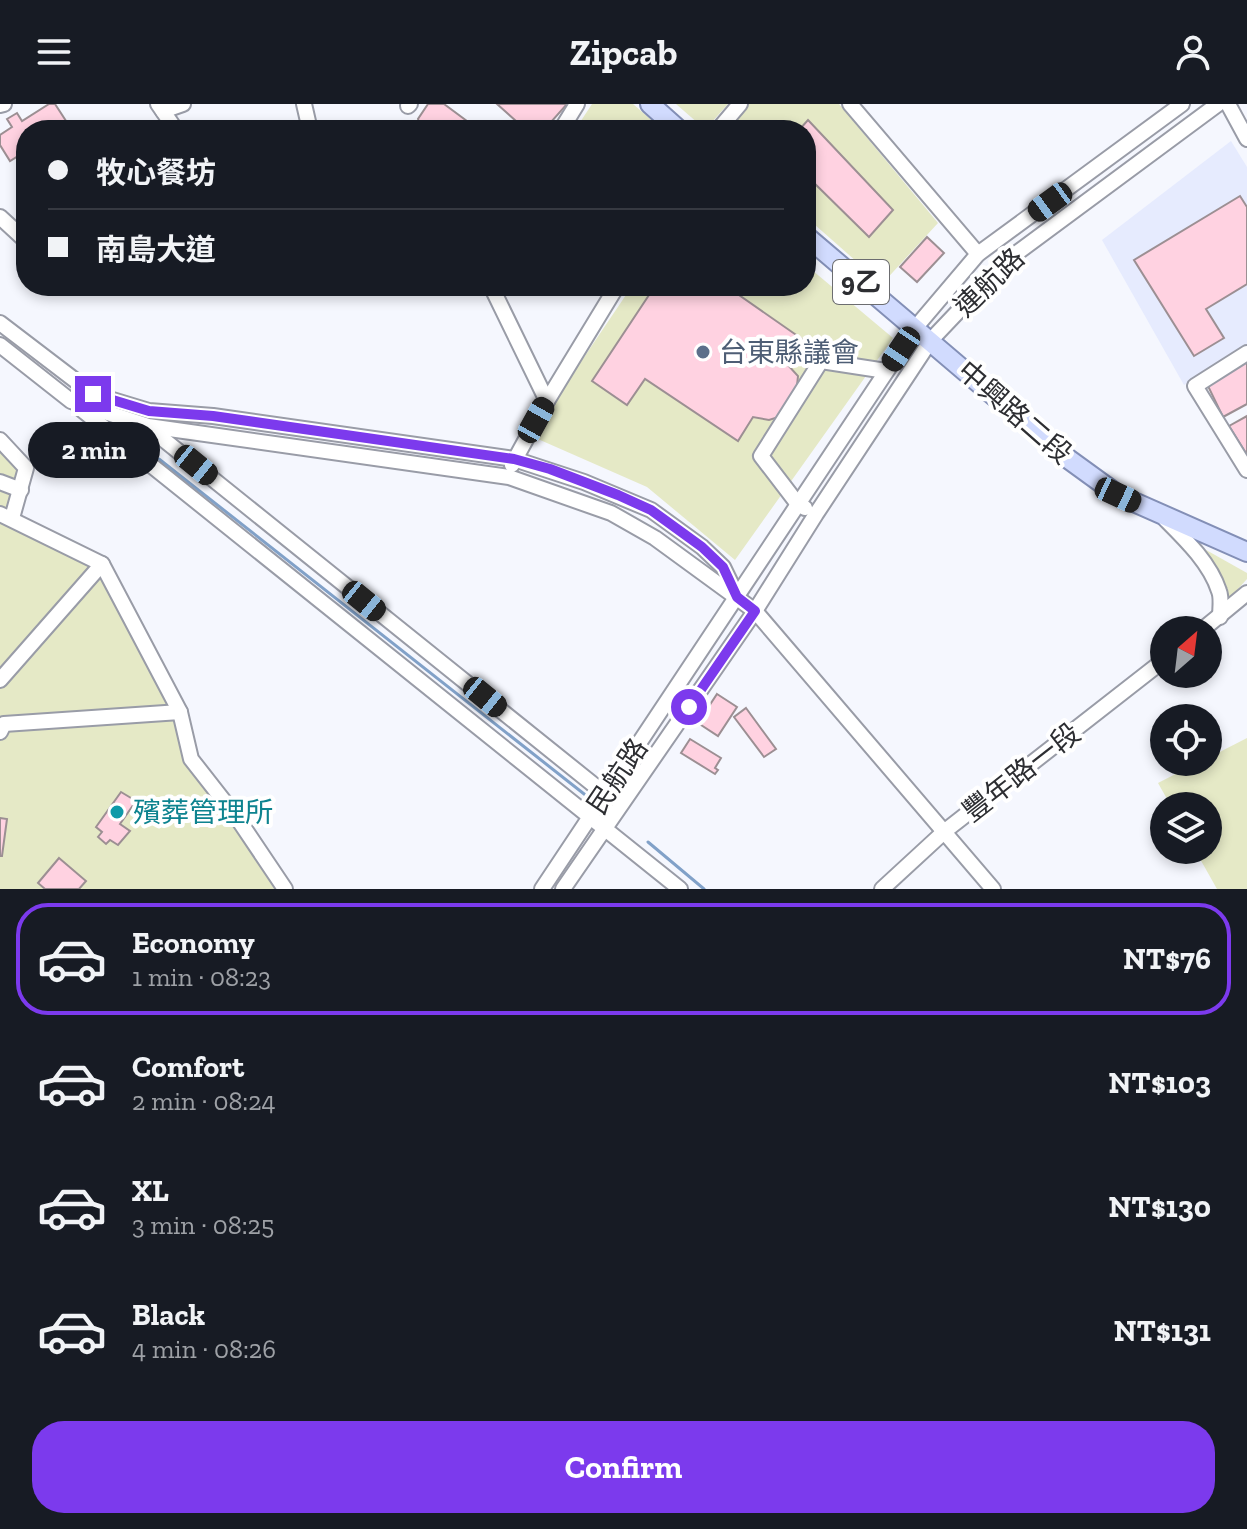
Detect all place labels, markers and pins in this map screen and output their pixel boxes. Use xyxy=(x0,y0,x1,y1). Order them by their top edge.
place label: 台東縣議會 xyxy=(719,336,859,369)
marker: 台東縣議會 xyxy=(694,343,712,361)
place label: 殯葬管理所 xyxy=(133,796,273,829)
marker: 殯葬管理所 xyxy=(108,803,126,821)

